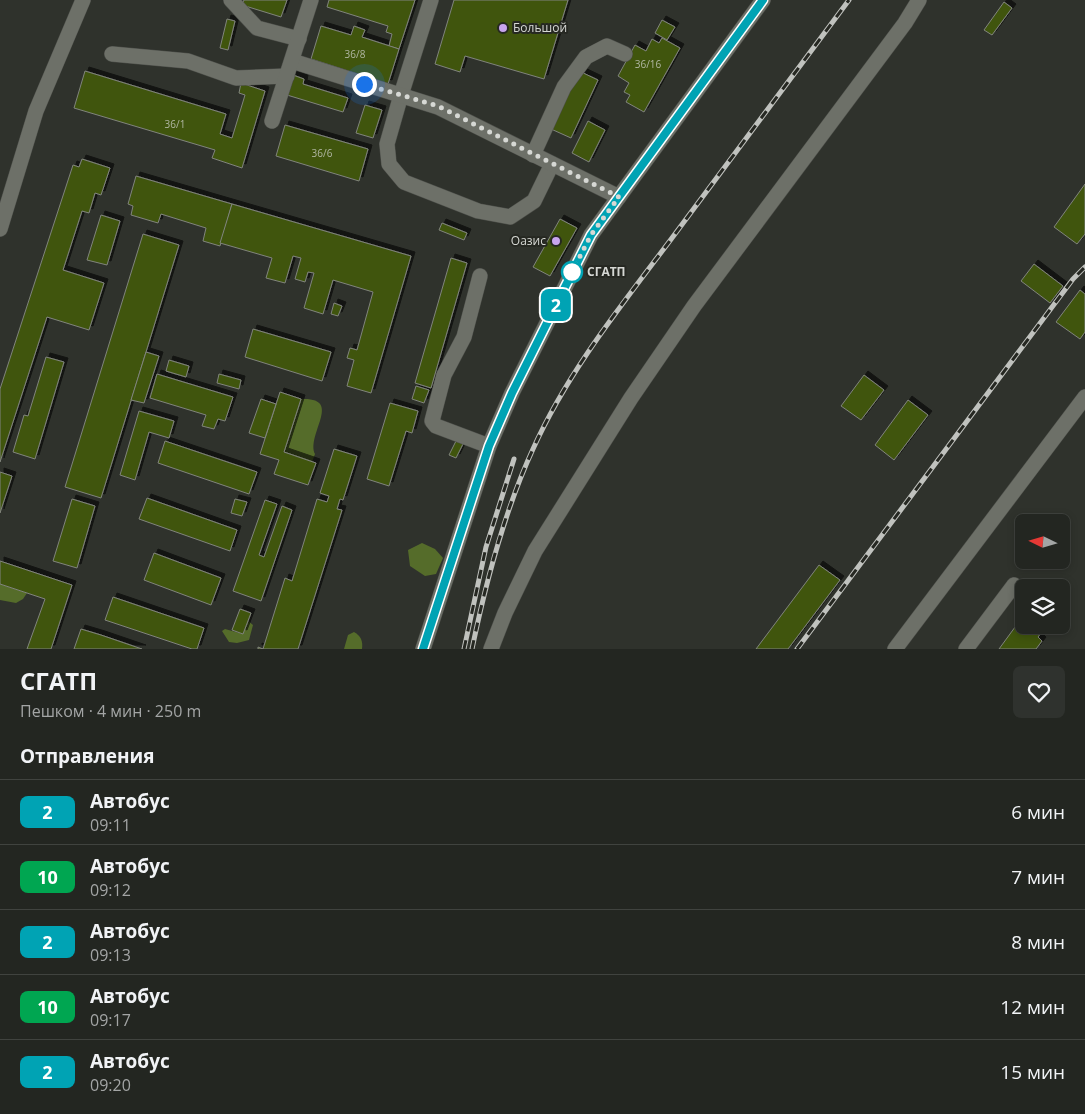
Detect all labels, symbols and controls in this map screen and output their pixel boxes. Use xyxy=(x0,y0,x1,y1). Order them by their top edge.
place label: Большой xyxy=(513,19,567,36)
marker: Большой xyxy=(497,22,509,34)
house number: 36/8 xyxy=(345,47,366,61)
house number: 36/16 xyxy=(635,57,662,71)
your location xyxy=(352,72,377,97)
house number: 36/1 xyxy=(165,117,185,131)
house number: 36/6 xyxy=(312,146,333,160)
place label: Оазис xyxy=(511,232,546,249)
marker: Оазис xyxy=(550,235,562,247)
marker: СГАТП xyxy=(561,261,583,283)
place label: СГАТП xyxy=(587,263,626,280)
line badge: 2 xyxy=(540,289,572,321)
text: 2 xyxy=(551,293,561,317)
north arrow xyxy=(1015,514,1070,569)
map controls xyxy=(1015,514,1070,634)
button: layers xyxy=(1015,579,1070,634)
text: СГАТП xyxy=(20,664,97,697)
button: heart xyxy=(1013,666,1065,718)
text: Пешком · 4 мин · 250 m xyxy=(20,700,201,722)
text: Отправления xyxy=(20,743,154,769)
text: Автобус xyxy=(90,788,170,814)
text: 6 мин xyxy=(1011,799,1065,825)
text: 2 xyxy=(42,800,53,824)
text: 09:11 xyxy=(90,814,131,836)
text: Автобус xyxy=(90,853,170,879)
text: 7 мин xyxy=(1011,864,1065,890)
text: 10 xyxy=(37,865,58,889)
text: 09:12 xyxy=(90,879,131,901)
text: Автобус xyxy=(90,918,170,944)
text: 8 мин xyxy=(1011,929,1065,955)
text: 2 xyxy=(42,930,53,954)
text: 09:13 xyxy=(90,944,131,966)
text: Автобус xyxy=(90,983,170,1009)
text: 12 мин xyxy=(1000,994,1065,1020)
text: 10 xyxy=(37,995,58,1019)
text: 09:17 xyxy=(90,1009,131,1031)
text: Автобус xyxy=(90,1048,170,1074)
text: 15 мин xyxy=(1000,1059,1065,1085)
text: 2 xyxy=(42,1060,53,1084)
text: 09:20 xyxy=(90,1074,131,1096)

